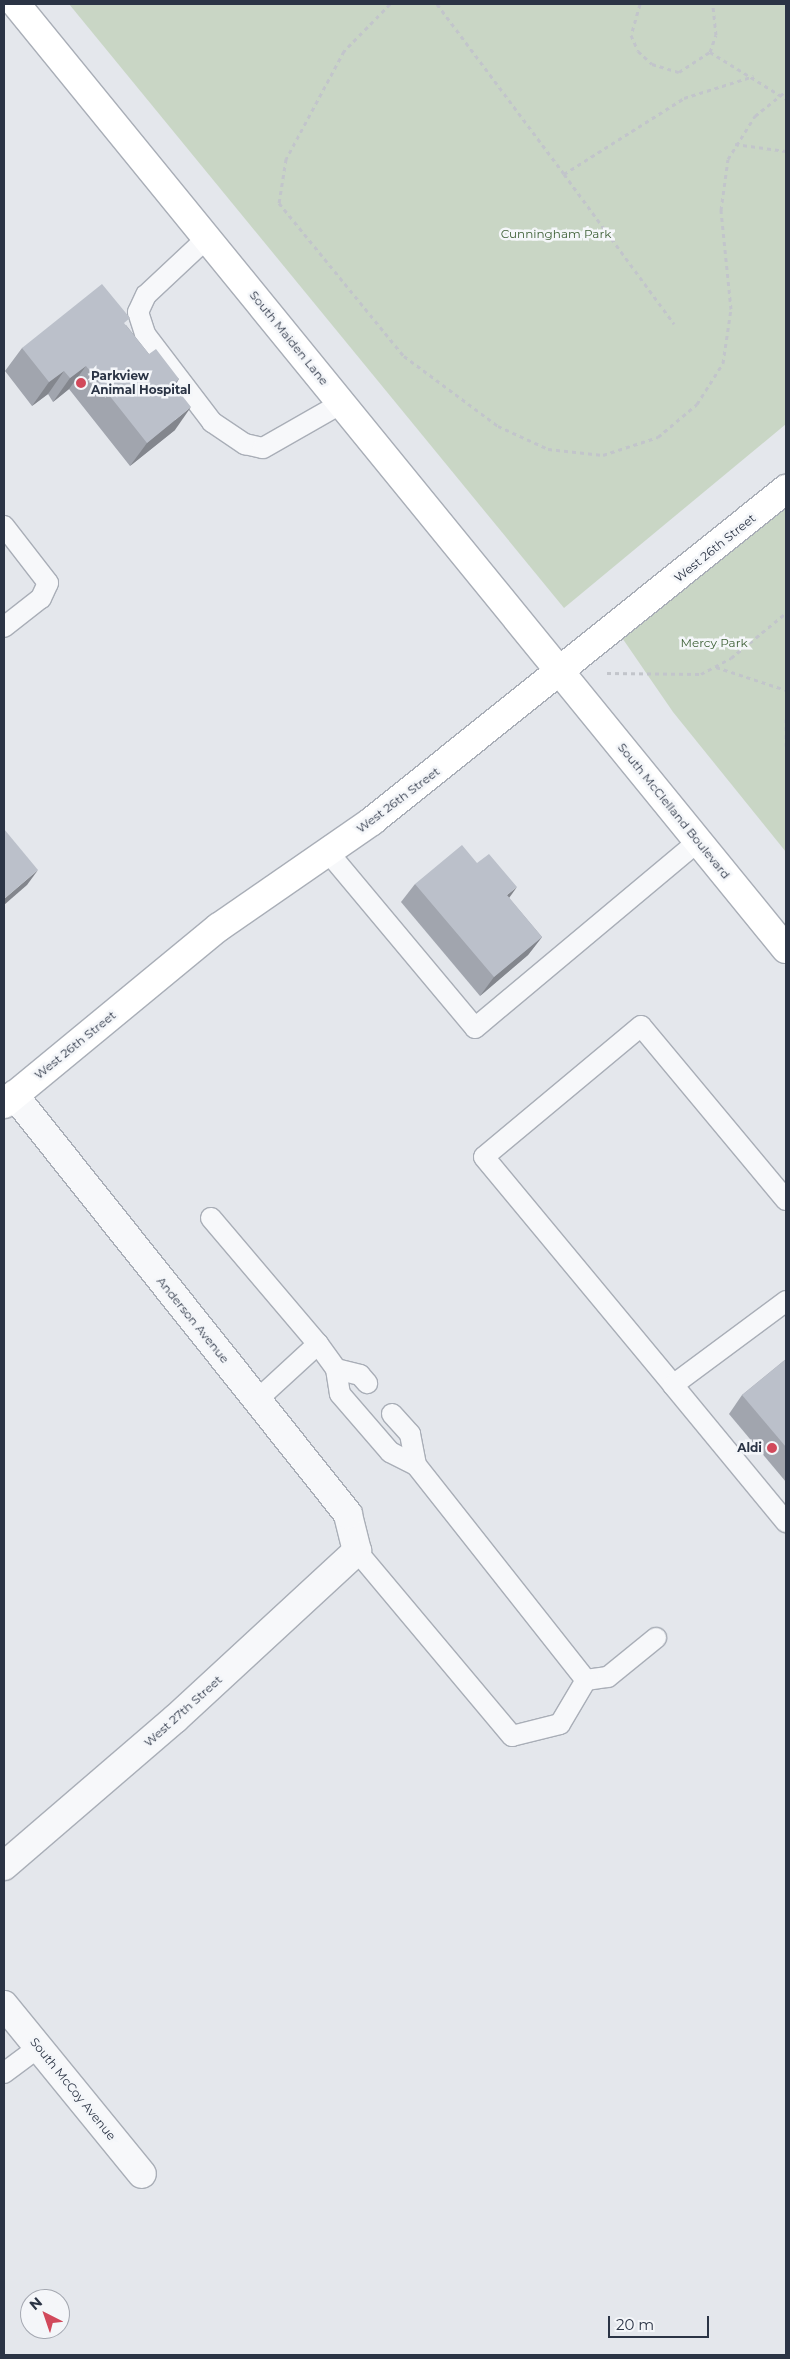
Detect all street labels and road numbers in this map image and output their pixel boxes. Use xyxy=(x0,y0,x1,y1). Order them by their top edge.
street label: South Maiden Lane xyxy=(247,288,331,388)
street label: West 26th Street xyxy=(671,511,759,585)
street label: South McClelland Boulevard xyxy=(615,740,733,882)
street label: West 26th Street xyxy=(354,764,442,836)
street label: West 26th Street xyxy=(31,1008,119,1082)
street label: Anderson Avenue xyxy=(154,1274,232,1366)
street label: West 27th Street xyxy=(141,1672,225,1750)
street label: South McCoy Avenue xyxy=(27,2035,119,2143)

